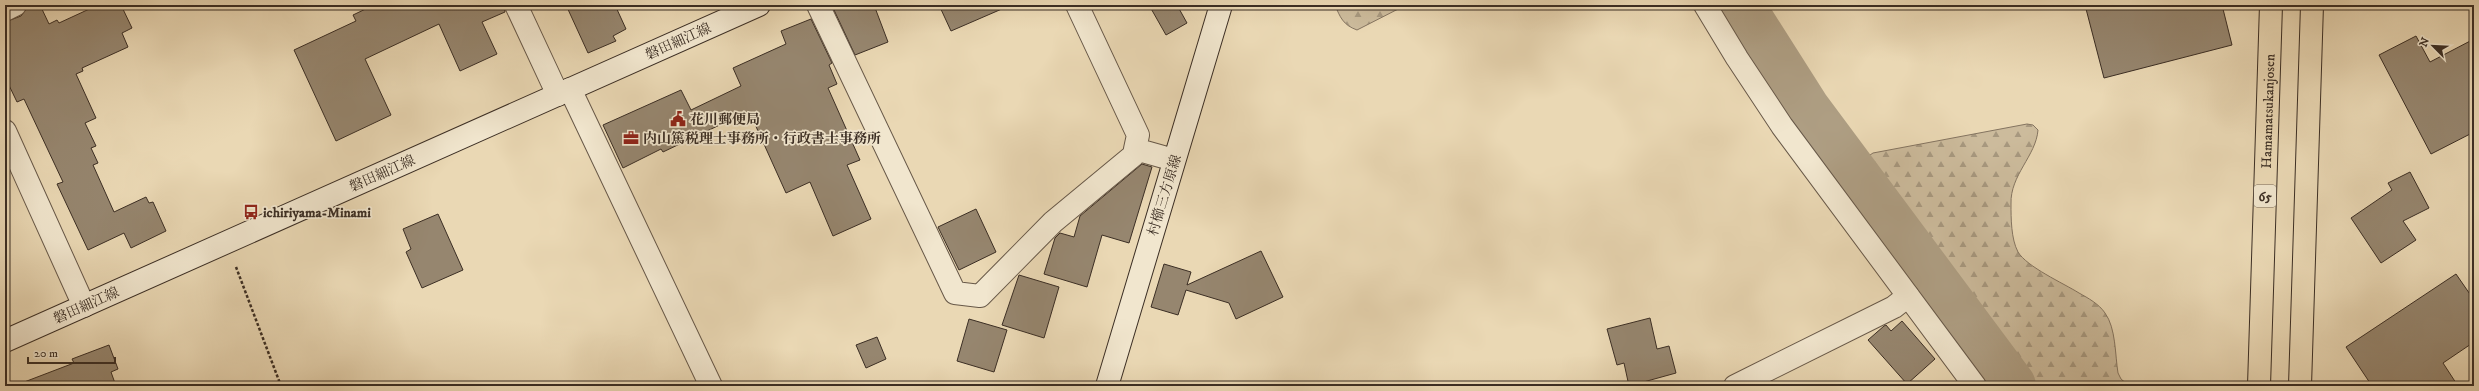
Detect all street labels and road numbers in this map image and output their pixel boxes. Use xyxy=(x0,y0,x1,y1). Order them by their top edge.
street label: 磐田細江線 xyxy=(643,19,714,64)
street label: Hamamatsukanjosen xyxy=(2258,53,2279,169)
street label: 磐田細江線 xyxy=(347,151,418,196)
street label: 村櫛三方原線 xyxy=(1144,152,1186,238)
road number: 65 xyxy=(2254,185,2276,207)
street label: 磐田細江線 xyxy=(51,283,122,328)

